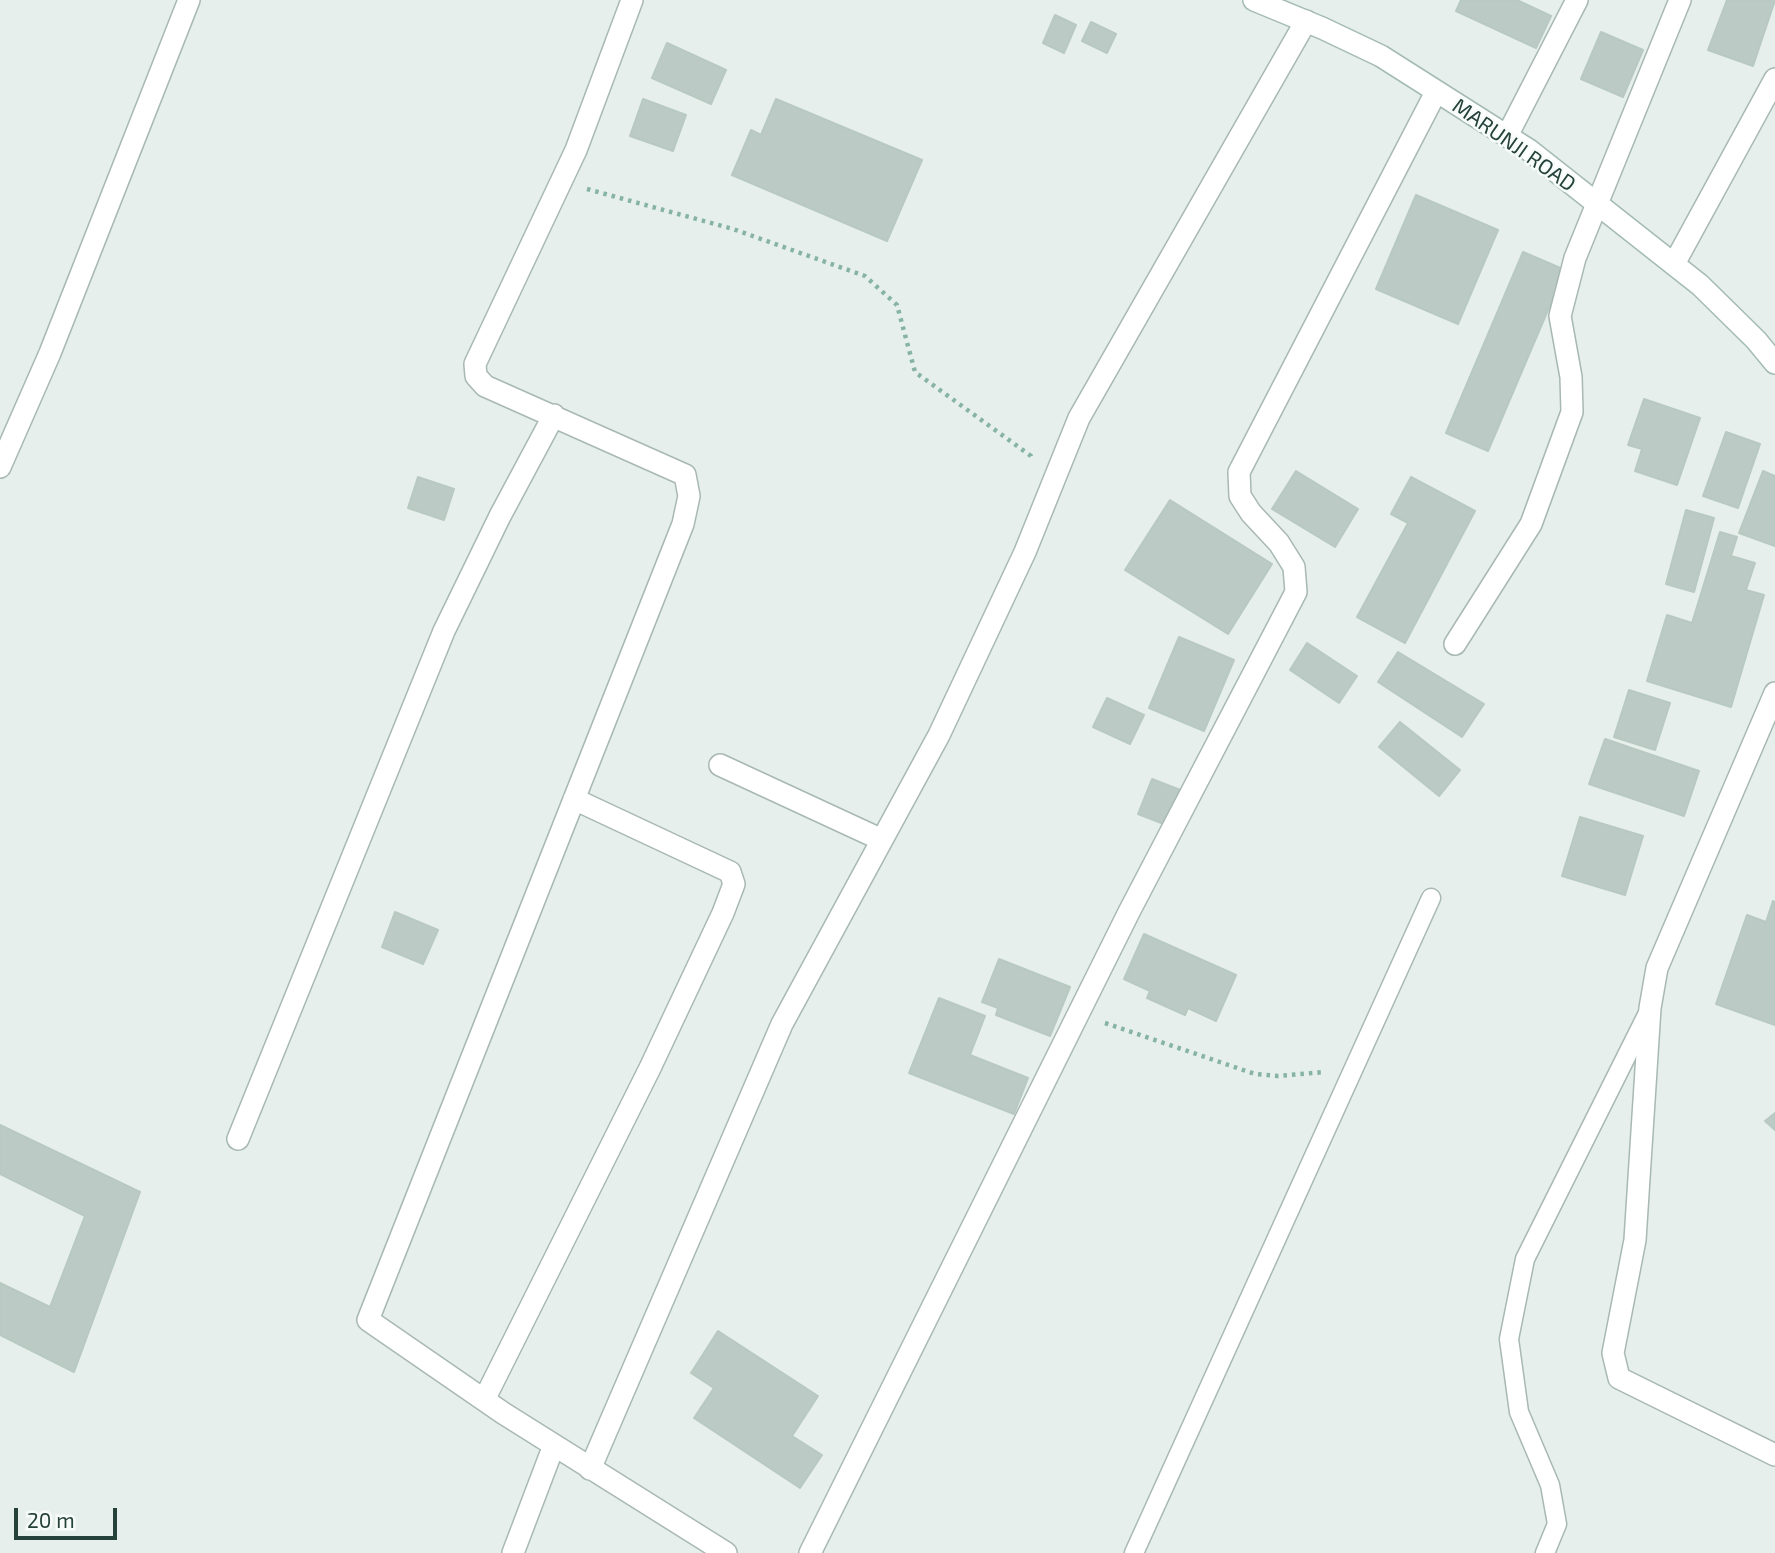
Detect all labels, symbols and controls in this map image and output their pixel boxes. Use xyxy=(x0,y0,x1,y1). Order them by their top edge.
street label: MARUNJI ROAD xyxy=(1448,93,1580,197)
scale bar xyxy=(18,1494,121,1538)
text: 20 m xyxy=(27,1507,75,1532)

